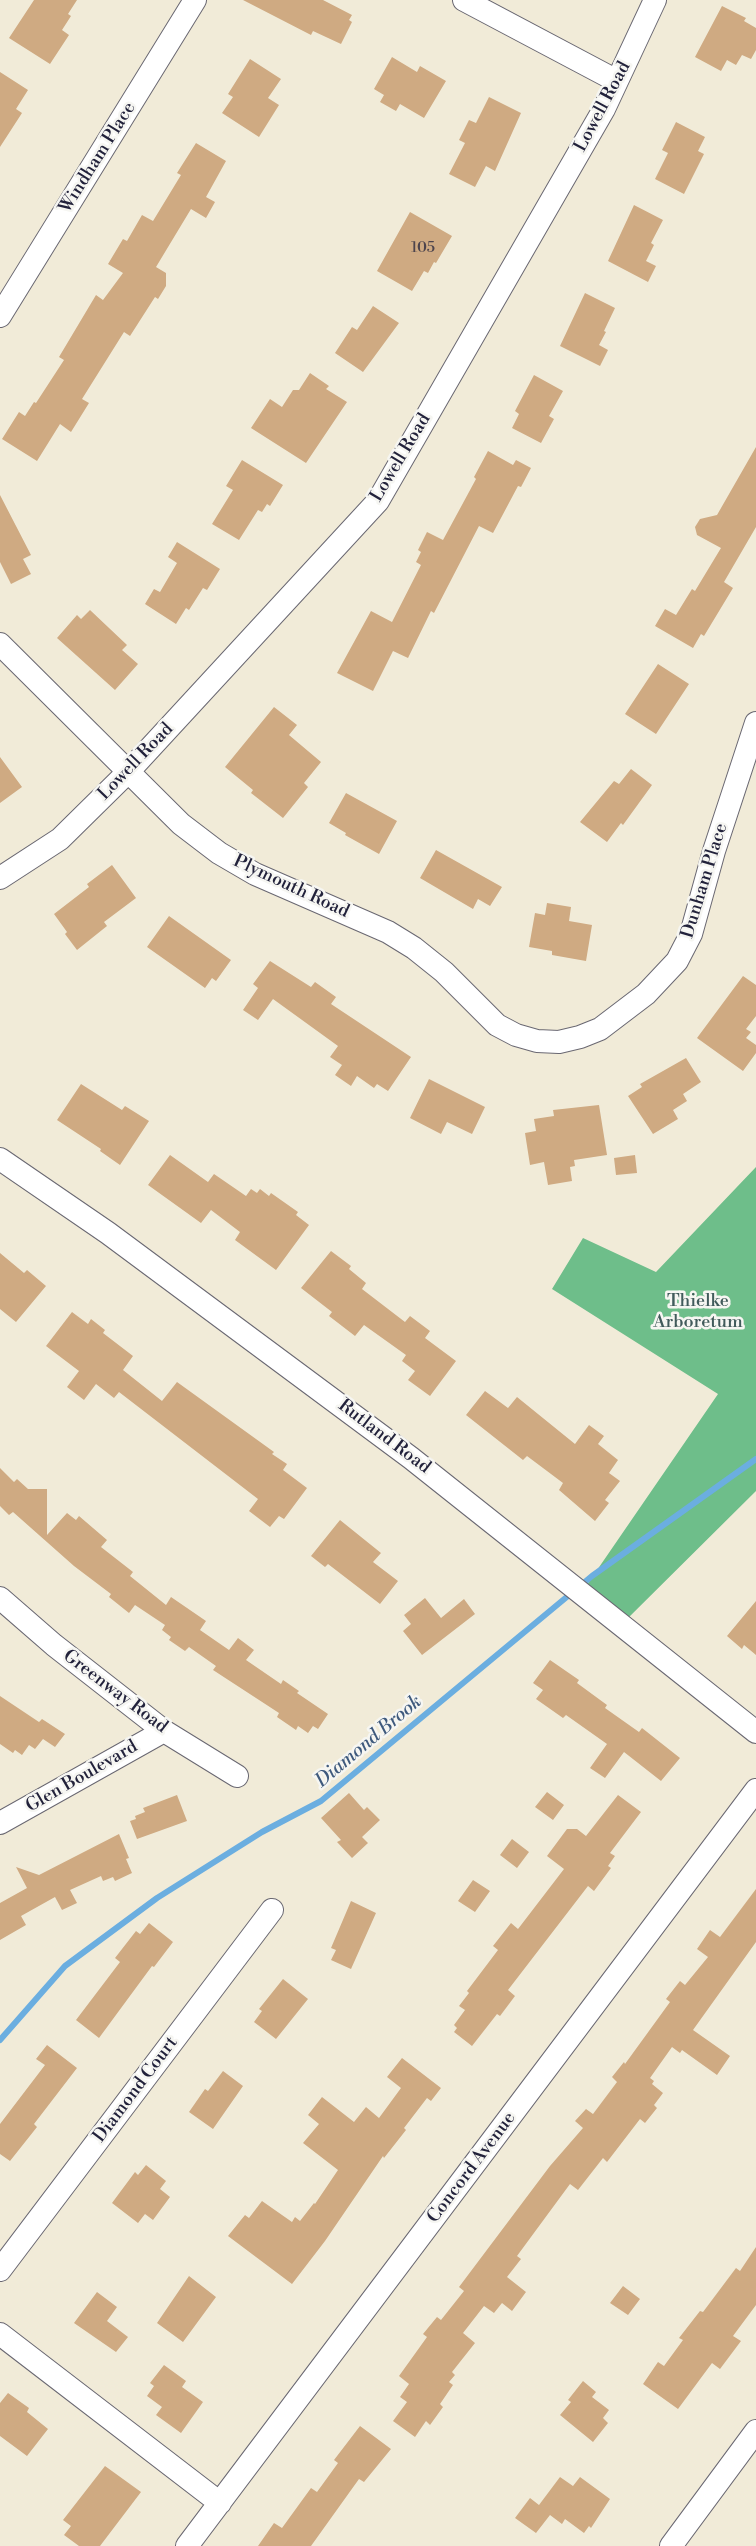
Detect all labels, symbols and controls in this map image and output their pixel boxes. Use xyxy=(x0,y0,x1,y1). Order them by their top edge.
street label: Lowell Road xyxy=(570,58,636,156)
street label: Windham Place xyxy=(55,99,141,217)
house number: 105 xyxy=(411,239,435,257)
street label: Lowell Road xyxy=(366,410,436,506)
street label: Lowell Road xyxy=(94,719,178,805)
street label: Dunham Place xyxy=(677,821,733,941)
street label: Plymouth Road xyxy=(230,851,352,923)
park label: Thielke Arboretum xyxy=(653,1291,743,1334)
street label: Rutland Road xyxy=(334,1395,434,1479)
street label: Greenway Road xyxy=(58,1646,172,1738)
water label: Diamond Brook xyxy=(311,1691,427,1793)
street label: Glen Boulevard xyxy=(22,1736,142,1818)
street label: Diamond Court xyxy=(89,2033,183,2147)
street label: Concord Avenue xyxy=(423,2108,521,2228)

